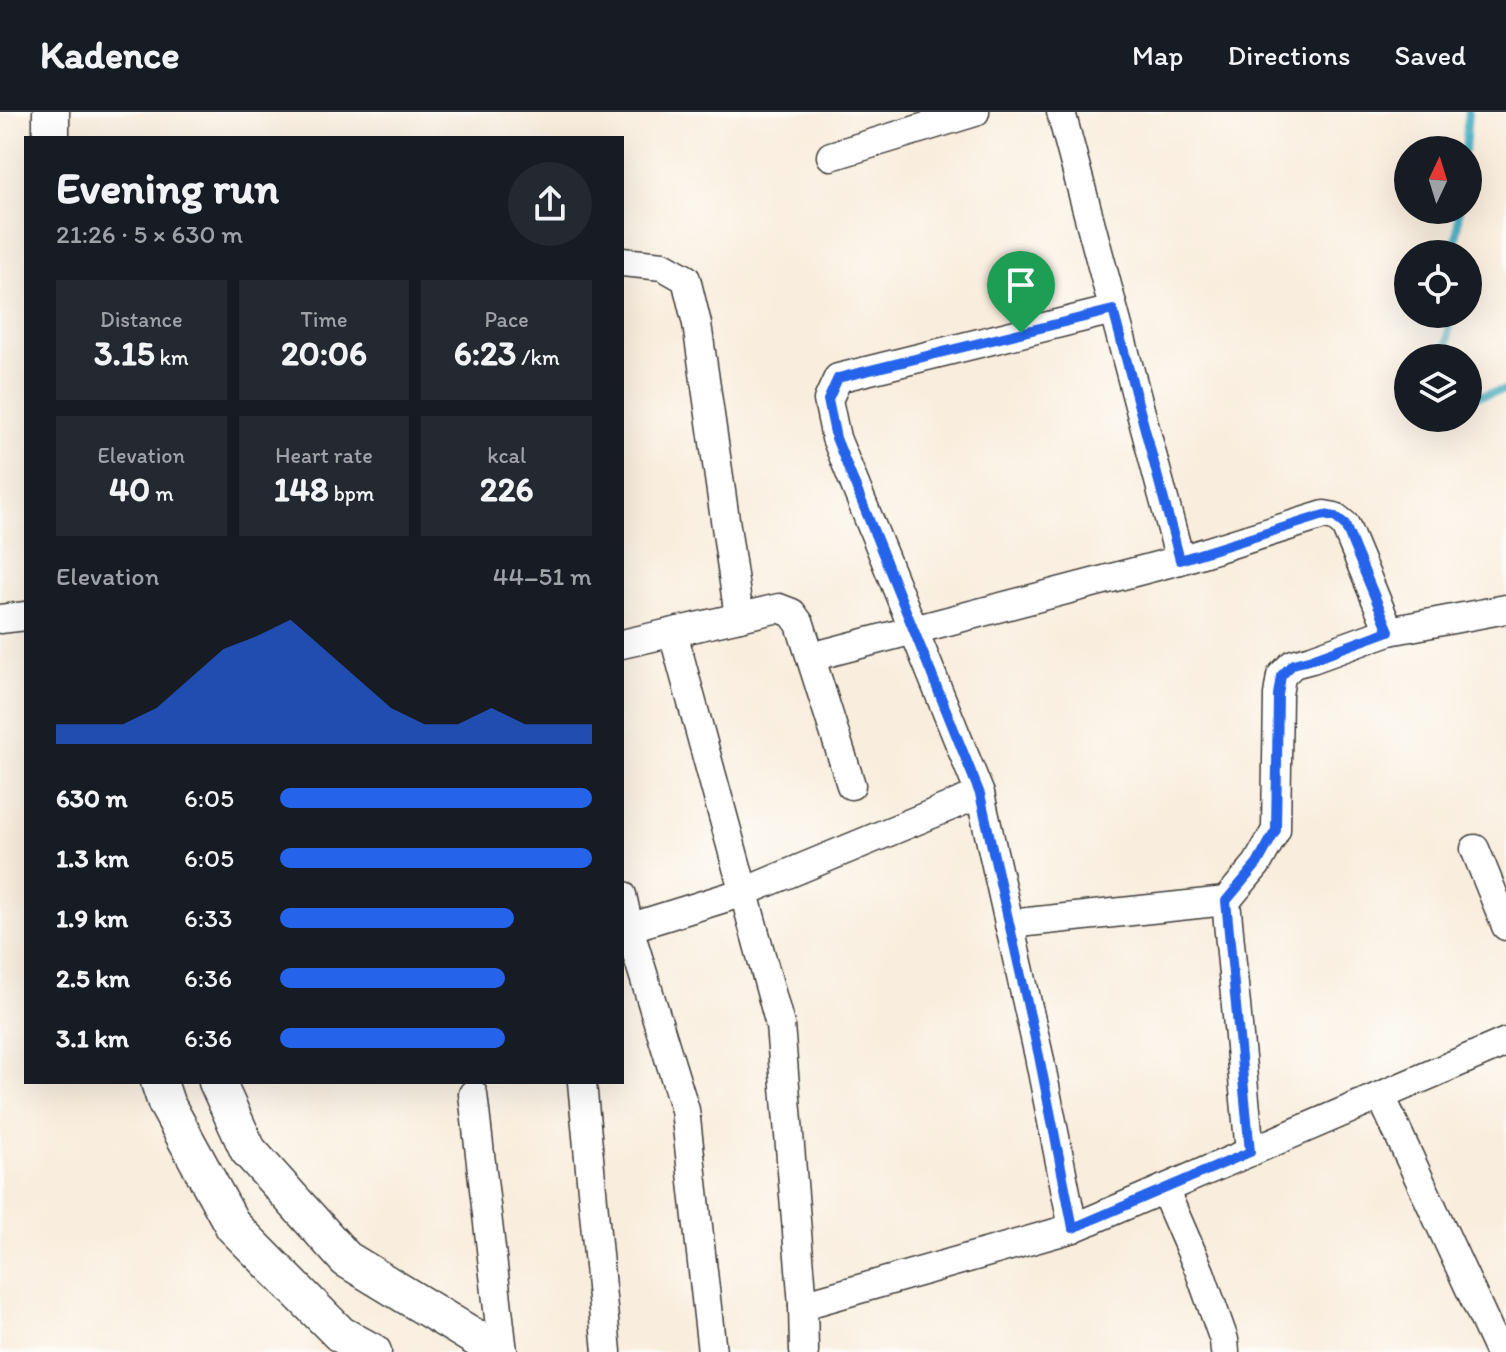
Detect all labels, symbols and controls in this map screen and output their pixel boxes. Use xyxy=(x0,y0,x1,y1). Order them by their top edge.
text: Kadence xyxy=(40,32,180,78)
text: Map xyxy=(1132,38,1183,72)
text: Directions xyxy=(1227,38,1351,72)
text: Saved xyxy=(1395,38,1466,72)
north arrow xyxy=(1394,136,1482,224)
map controls xyxy=(1394,136,1482,432)
text: Evening run xyxy=(56,161,279,214)
button: share xyxy=(508,162,592,246)
text: 21:26 · 5 × 630 m xyxy=(56,218,243,250)
button: locate xyxy=(1394,240,1482,328)
pin xyxy=(987,251,1055,333)
icon: arrive xyxy=(999,263,1043,307)
text: Distance xyxy=(100,306,183,333)
text: Time xyxy=(301,306,347,333)
text: Pace xyxy=(485,306,529,333)
text: 3.15 xyxy=(94,333,155,374)
text: 20:06 xyxy=(281,333,367,374)
text: 6:23 xyxy=(454,333,516,374)
text: km xyxy=(155,344,189,371)
text: /km xyxy=(516,344,560,371)
button: layers xyxy=(1394,344,1482,432)
text: Elevation xyxy=(98,442,185,469)
text: Heart rate xyxy=(275,442,373,469)
text: kcal xyxy=(487,442,526,469)
text: 40 xyxy=(109,469,150,510)
text: 148 xyxy=(274,469,329,510)
text: 226 xyxy=(480,469,534,510)
text: m xyxy=(150,480,174,507)
text: bpm xyxy=(329,480,374,507)
text: Elevation xyxy=(56,560,159,592)
text: 44–51 m xyxy=(493,560,592,592)
text: 630 m xyxy=(56,782,128,814)
text: 6:05 xyxy=(184,782,234,814)
text: 1.3 km xyxy=(56,842,129,874)
text: 6:05 xyxy=(184,842,234,874)
text: 1.9 km xyxy=(56,902,128,934)
text: 6:33 xyxy=(184,902,232,934)
text: 2.5 km xyxy=(56,962,130,994)
text: 6:36 xyxy=(184,962,232,994)
text: 3.1 km xyxy=(56,1022,129,1054)
text: 6:36 xyxy=(184,1022,232,1054)

